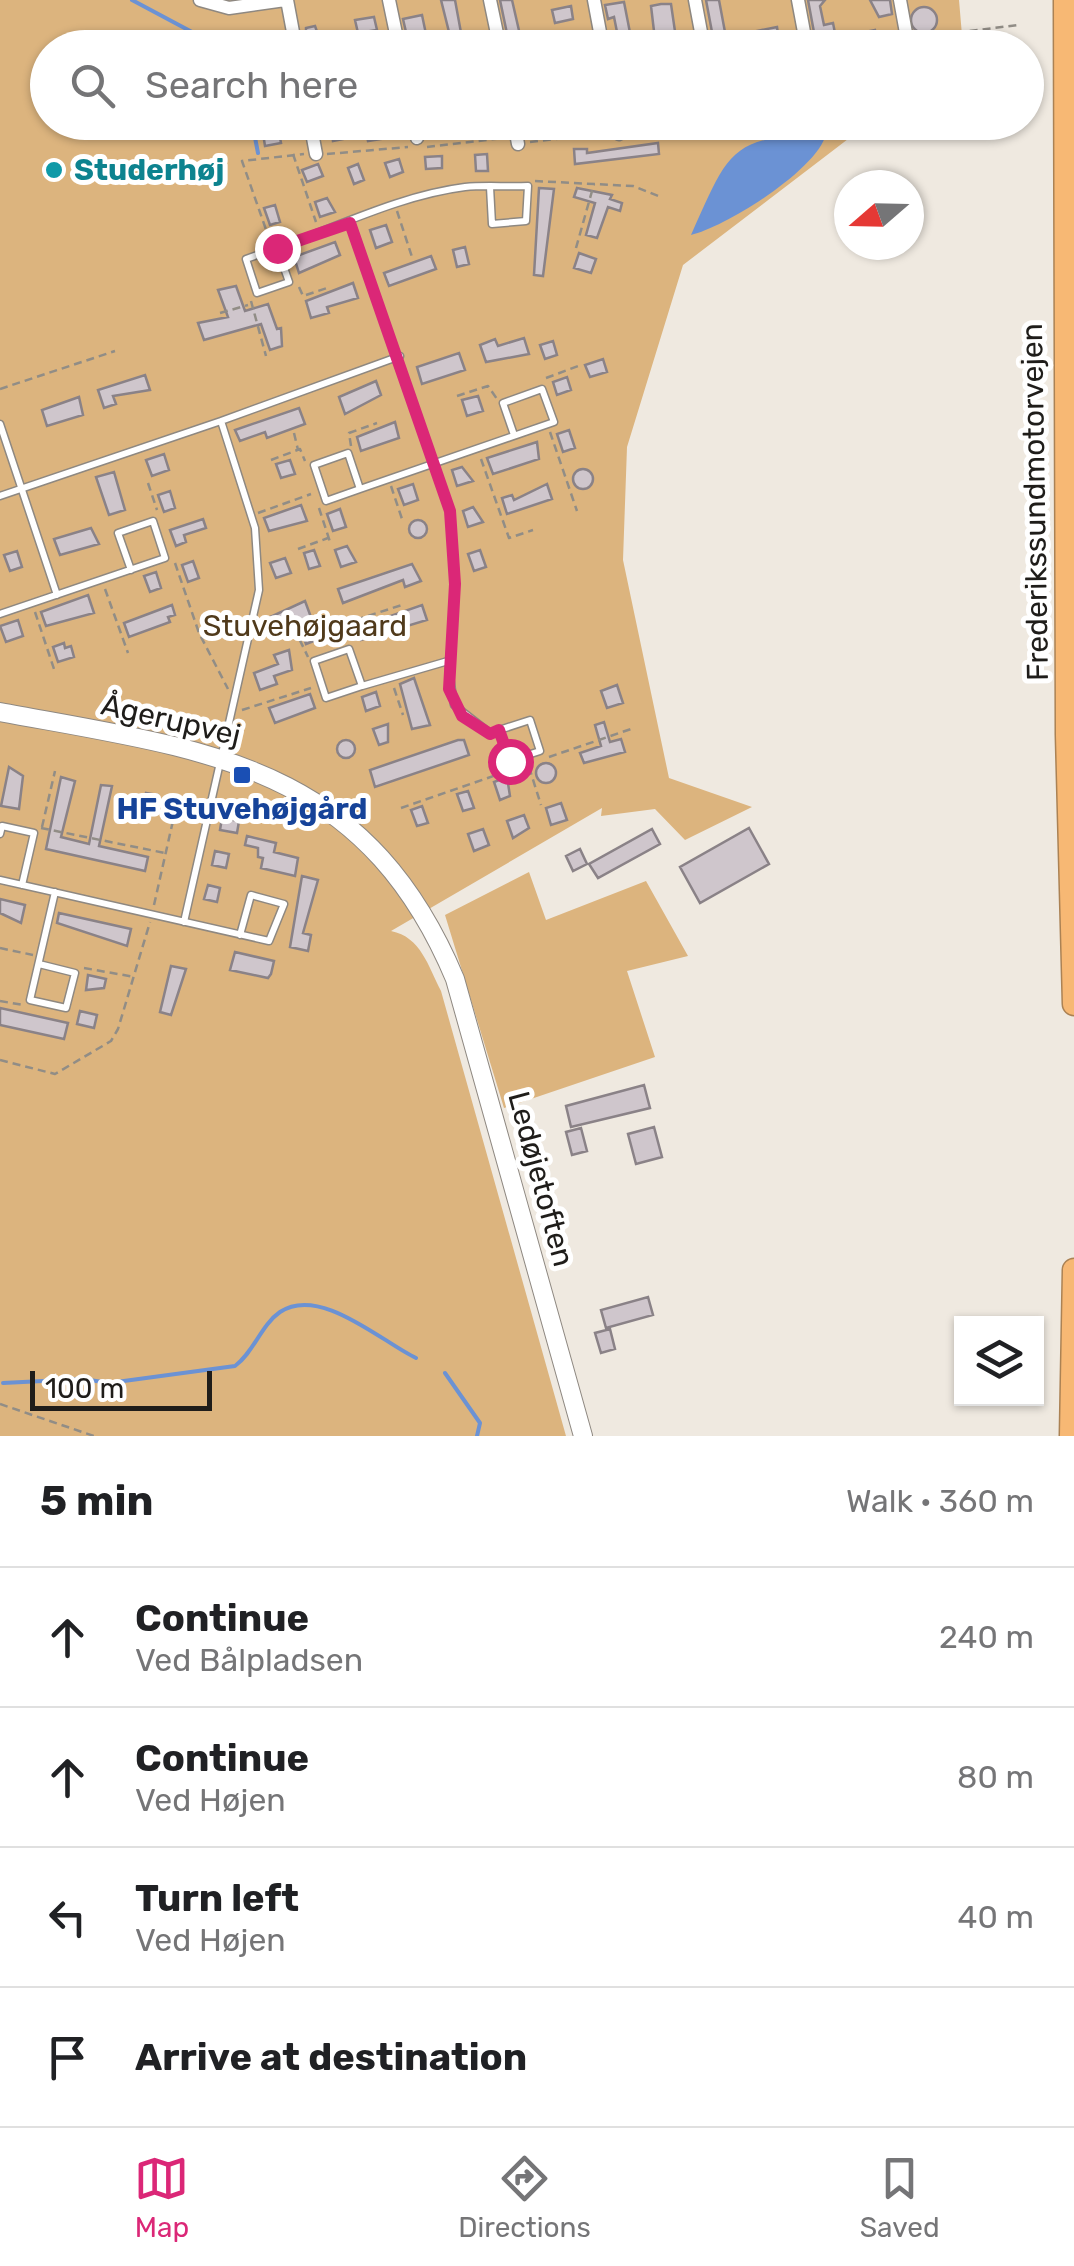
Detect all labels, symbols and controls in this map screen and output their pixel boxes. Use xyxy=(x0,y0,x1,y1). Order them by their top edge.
search box xyxy=(30,30,1044,140)
icon: search xyxy=(65,58,120,113)
text: Search here xyxy=(145,62,358,108)
place label: Studerhøj xyxy=(74,152,224,188)
marker: Studerhøj xyxy=(43,159,65,181)
north arrow xyxy=(834,170,924,260)
route end xyxy=(255,226,301,272)
street label: Frederikssundmotorvejen xyxy=(1014,323,1056,681)
park label: Stuvehøjgaard xyxy=(203,608,407,644)
street label: Ågerupvej xyxy=(98,687,244,753)
route start xyxy=(488,739,534,785)
marker: HF Stuvehøjgård xyxy=(231,764,253,786)
place label: HF Stuvehøjgård xyxy=(116,791,368,827)
street label: Ledøjetoften xyxy=(500,1088,582,1270)
map controls xyxy=(954,1316,1044,1406)
button: layers xyxy=(954,1316,1044,1406)
scale bar xyxy=(30,1366,212,1410)
text: 100 m xyxy=(45,1372,124,1405)
text: 5 min xyxy=(40,1476,154,1526)
text: Walk · 360 m xyxy=(846,1482,1034,1520)
text: Continue xyxy=(135,1595,309,1641)
icon: ahead xyxy=(40,1610,95,1665)
text: 240 m xyxy=(939,1618,1034,1656)
text: Ved Bålpladsen xyxy=(135,1641,363,1679)
text: Continue xyxy=(135,1735,309,1781)
icon: ahead xyxy=(40,1750,95,1805)
text: 80 m xyxy=(957,1758,1034,1796)
text: Ved Højen xyxy=(135,1781,286,1819)
text: Turn left xyxy=(135,1875,299,1921)
icon: left xyxy=(40,1890,95,1945)
text: 40 m xyxy=(958,1898,1034,1936)
text: Ved Højen xyxy=(135,1921,286,1959)
icon: arrive xyxy=(40,2030,95,2085)
text: Arrive at destination xyxy=(135,2034,527,2080)
tab: Map xyxy=(134,2151,189,2244)
tab: Directions xyxy=(458,2151,591,2244)
tab: Saved xyxy=(860,2151,940,2244)

